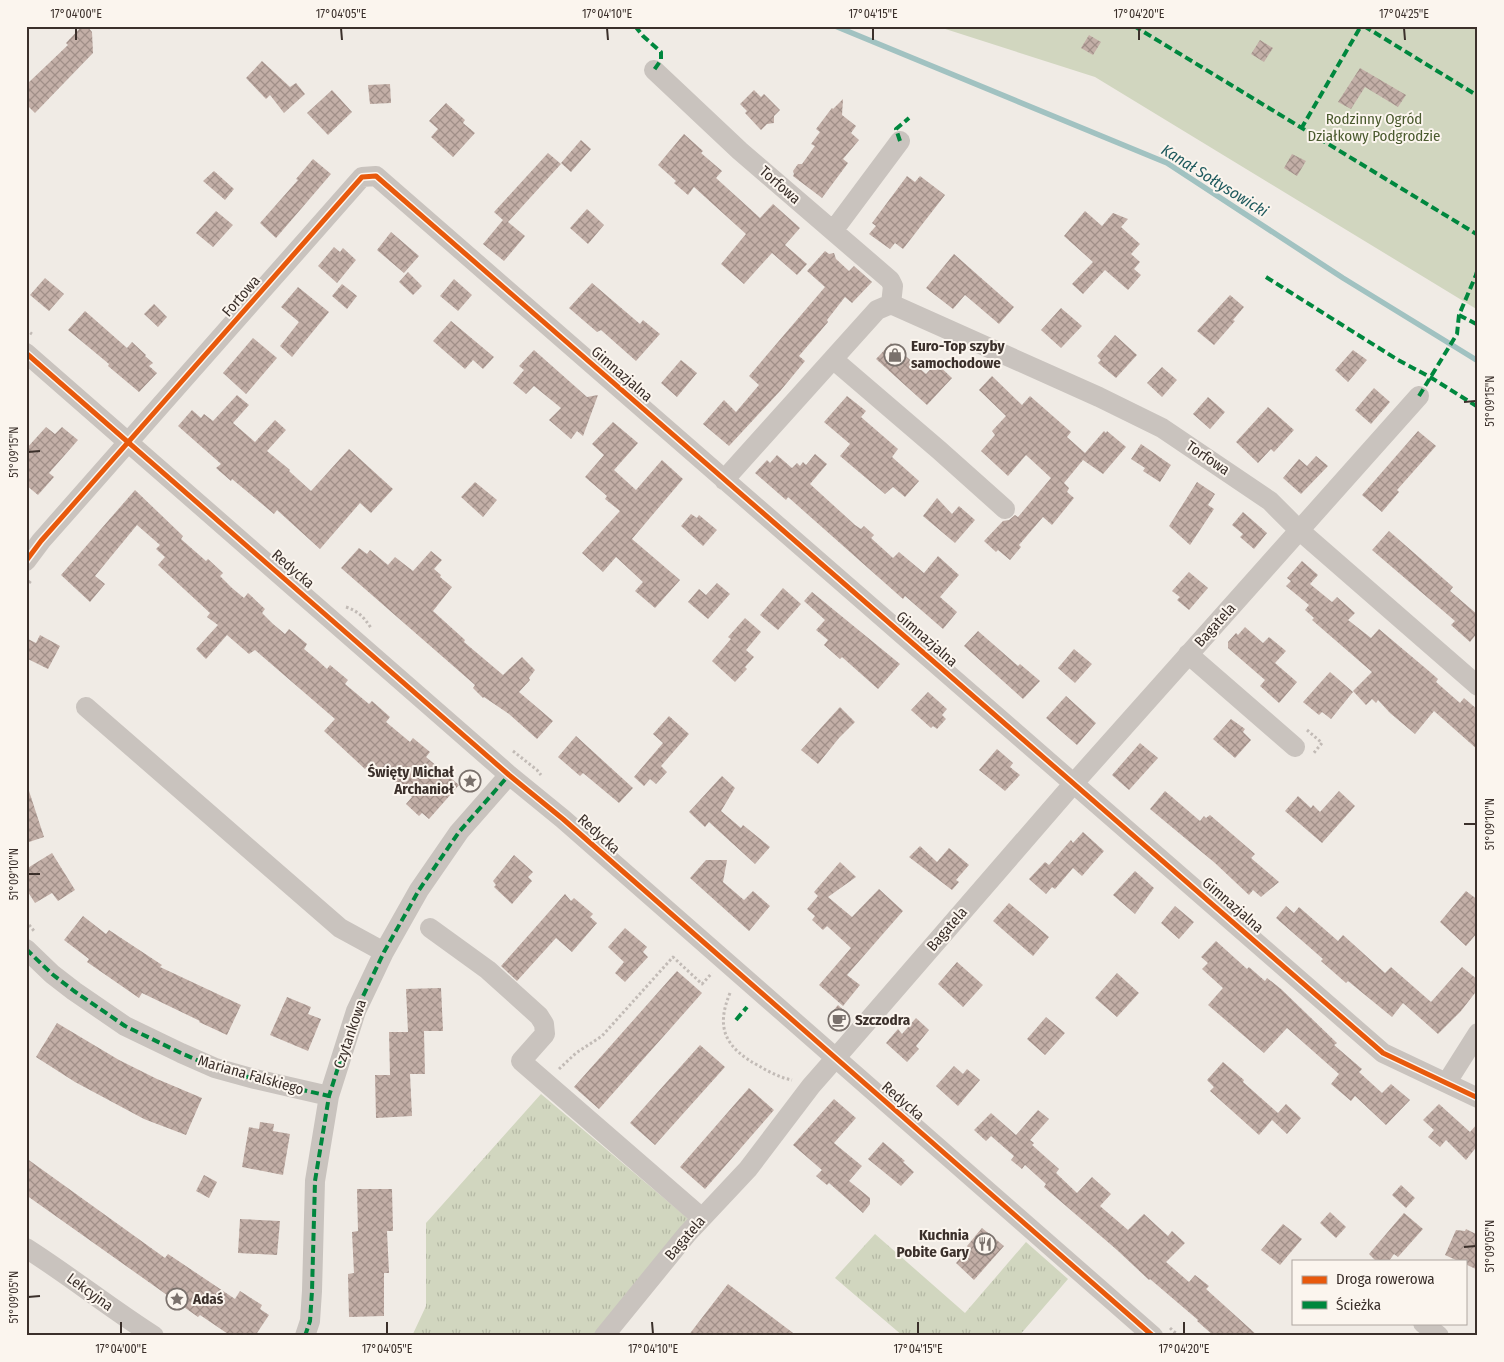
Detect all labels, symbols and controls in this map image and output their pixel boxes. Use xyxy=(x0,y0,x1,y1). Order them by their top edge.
text: 17°04'00"E xyxy=(50,7,102,21)
text: 17°04'05"E xyxy=(316,7,367,21)
text: 17°04'10"E xyxy=(582,7,632,21)
text: 17°04'15"E xyxy=(848,7,898,21)
text: 17°04'20"E xyxy=(1114,7,1165,21)
text: 17°04'25"E xyxy=(1379,7,1429,21)
park label: Rodzinny Ogród Działkowy Podgrodzie xyxy=(1308,110,1440,145)
water label: Kanał Sołtysowicki xyxy=(1158,140,1272,221)
street label: Torfowa xyxy=(756,162,804,208)
street label: Fortowa xyxy=(218,272,264,320)
place label: Euro-Top szyby samochodowe xyxy=(911,337,1005,372)
street label: Gimnazjalna xyxy=(588,343,656,405)
shop icon: Euro-Top szyby samochodowe xyxy=(883,343,907,367)
text: 51°09'15"N xyxy=(1483,375,1497,427)
text: 51°09'15"N xyxy=(7,426,21,478)
street label: Torfowa xyxy=(1183,437,1233,479)
street label: Redycka xyxy=(268,546,318,592)
street label: Bagatela xyxy=(1191,599,1239,651)
street label: Gimnazjalna xyxy=(893,608,961,670)
place label: Święty Michał Archanioł xyxy=(368,763,455,798)
place icon: Święty Michał Archanioł xyxy=(458,769,482,793)
text: 51°09'10"N xyxy=(1483,798,1497,850)
street label: Redycka xyxy=(574,810,624,858)
text: 51°09'10"N xyxy=(7,848,21,900)
street label: Gimnazjalna xyxy=(1199,874,1267,936)
street label: Bagatela xyxy=(923,903,971,955)
street label: Czytankowa xyxy=(330,997,370,1071)
cafe icon: Szczodra xyxy=(827,1008,851,1032)
place label: Szczodra xyxy=(855,1011,911,1029)
street label: Mariana Falskiego xyxy=(196,1051,306,1099)
street label: Redycka xyxy=(878,1078,928,1124)
street label: Bagatela xyxy=(661,1212,709,1264)
text: 51°09'05"N xyxy=(1483,1220,1497,1272)
place label: Kuchnia Pobite Gary xyxy=(897,1226,970,1261)
restaurant icon: Kuchnia Pobite Gary xyxy=(973,1232,997,1256)
legend xyxy=(1292,1260,1466,1324)
street label: Lekcyjna xyxy=(63,1269,117,1315)
text: Droga rowerowa xyxy=(1336,1270,1435,1288)
text: 51°09'05"N xyxy=(7,1271,21,1323)
place icon: Adaś xyxy=(165,1287,189,1311)
place label: Adaś xyxy=(192,1290,224,1308)
text: Ścieżka xyxy=(1336,1296,1381,1314)
text: 17°04'00"E xyxy=(95,1342,147,1356)
text: 17°04'05"E xyxy=(362,1342,413,1356)
text: 17°04'10"E xyxy=(628,1342,678,1356)
text: 17°04'15"E xyxy=(893,1342,943,1356)
text: 17°04'20"E xyxy=(1159,1342,1210,1356)

